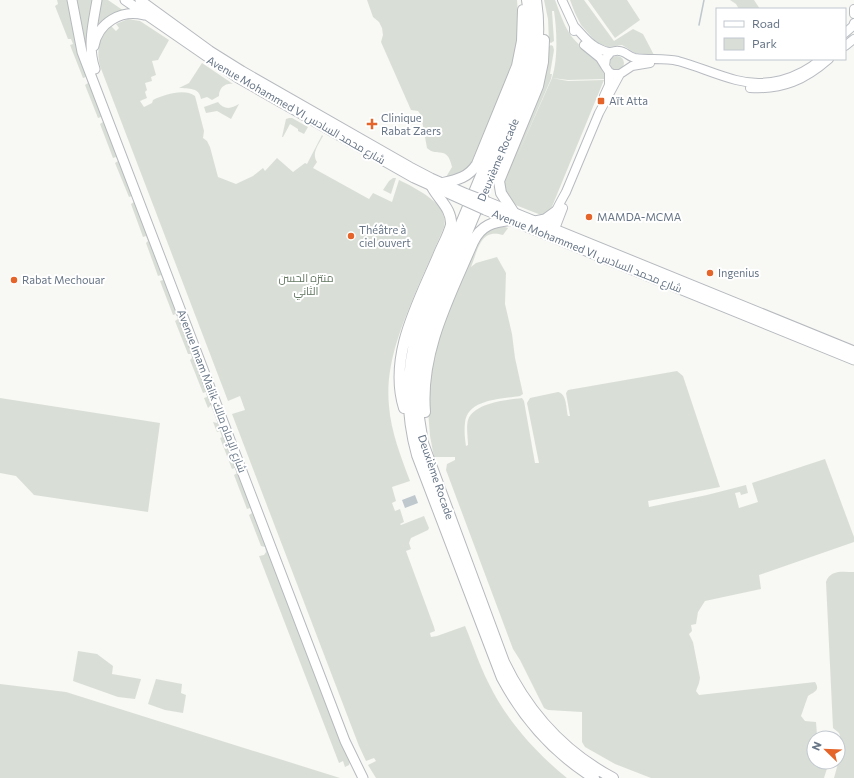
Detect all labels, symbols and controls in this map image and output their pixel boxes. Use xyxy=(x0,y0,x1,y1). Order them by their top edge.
legend xyxy=(716,8,846,60)
text: Road xyxy=(752,16,780,30)
text: Park xyxy=(752,36,778,50)
street label: Avenue Mohammed VI شارع محمد السادس xyxy=(204,53,388,168)
place label: Aït Atta xyxy=(609,94,648,107)
marker: Aït Atta xyxy=(596,96,606,106)
place label: Clinique Rabat Zaers xyxy=(381,111,441,137)
street label: Deuxième Rocade xyxy=(474,116,521,203)
marker: Clinique Rabat Zaers xyxy=(366,118,378,130)
street label: Avenue Mohammed VI شارع محمد السادس xyxy=(489,206,684,297)
place label: MAMDA-MCMA xyxy=(597,210,682,223)
marker: MAMDA-MCMA xyxy=(584,212,594,222)
place label: Théâtre à ciel ouvert xyxy=(359,223,411,249)
marker: Théâtre à ciel ouvert xyxy=(346,231,356,241)
place label: Ingenius xyxy=(718,266,759,279)
marker: Ingenius xyxy=(705,268,715,278)
park label: منتزه الحسن الثاني xyxy=(279,271,333,300)
place label: Rabat Mechouar xyxy=(22,273,105,286)
marker: Rabat Mechouar xyxy=(9,275,19,285)
street label: Avenue Imam Malik شارع الإمام مالك xyxy=(173,307,250,475)
street label: Deuxième Rocade xyxy=(416,433,457,521)
north arrow xyxy=(806,730,846,770)
text: N xyxy=(809,740,824,752)

